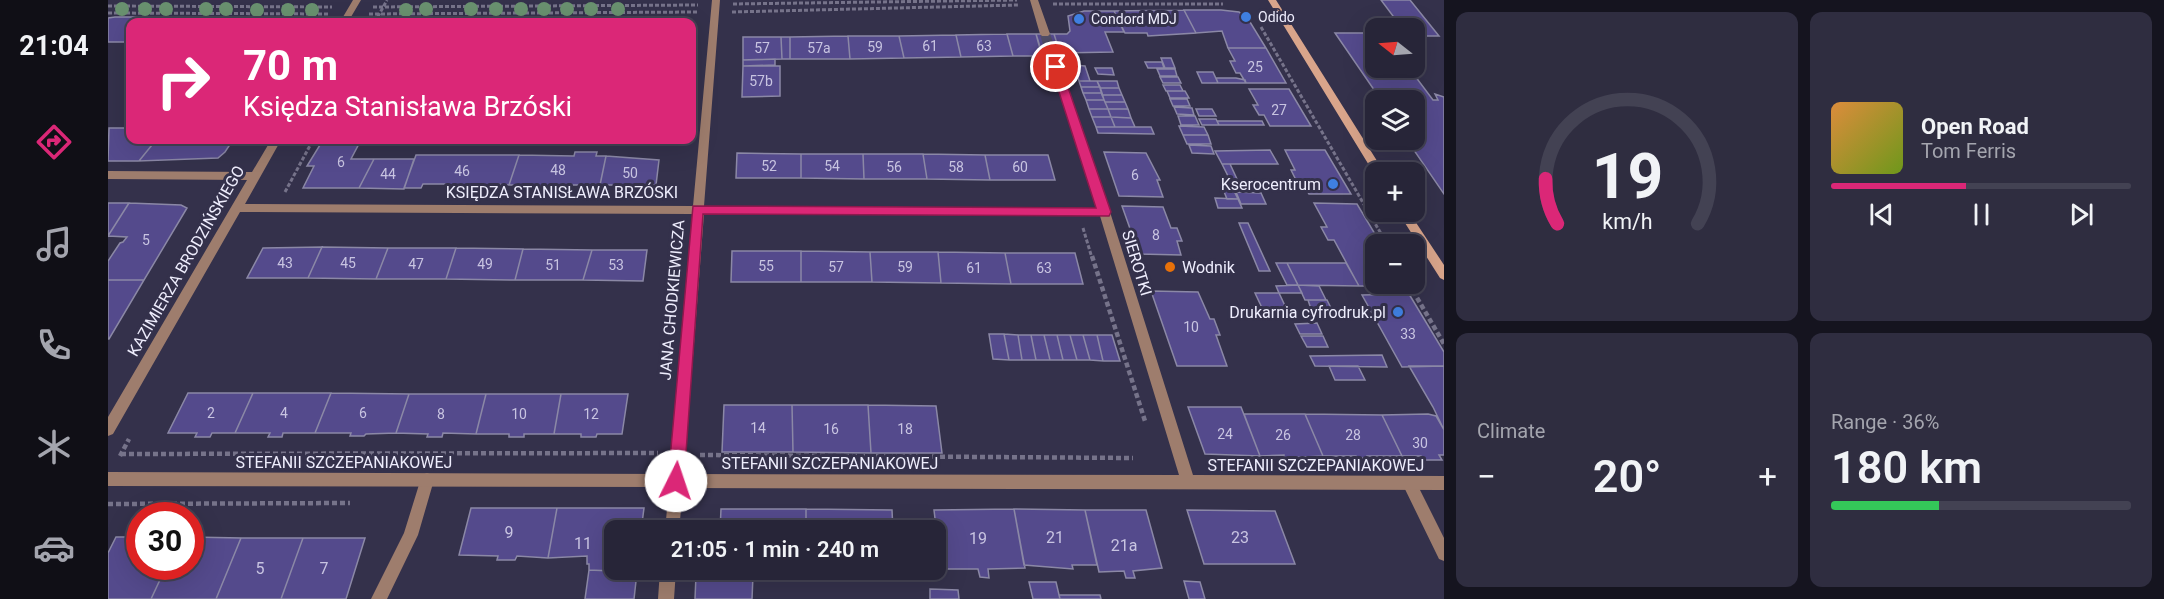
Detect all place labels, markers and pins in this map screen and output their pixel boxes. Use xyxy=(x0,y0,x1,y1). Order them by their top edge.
place label: Odido xyxy=(1258,9,1295,25)
marker: Odido xyxy=(1239,10,1253,24)
place label: Condord MDJ xyxy=(1091,11,1177,27)
marker: Condord MDJ xyxy=(1072,12,1086,26)
pin xyxy=(1030,41,1081,92)
place label: Kserocentrum xyxy=(1221,175,1321,194)
marker: Kserocentrum xyxy=(1326,177,1340,191)
place label: Wodnik xyxy=(1182,258,1236,277)
marker: Wodnik xyxy=(1163,260,1177,274)
place label: Drukarnia cyfrodruk.pl xyxy=(1229,303,1386,322)
marker: Drukarnia cyfrodruk.pl xyxy=(1391,305,1405,319)

